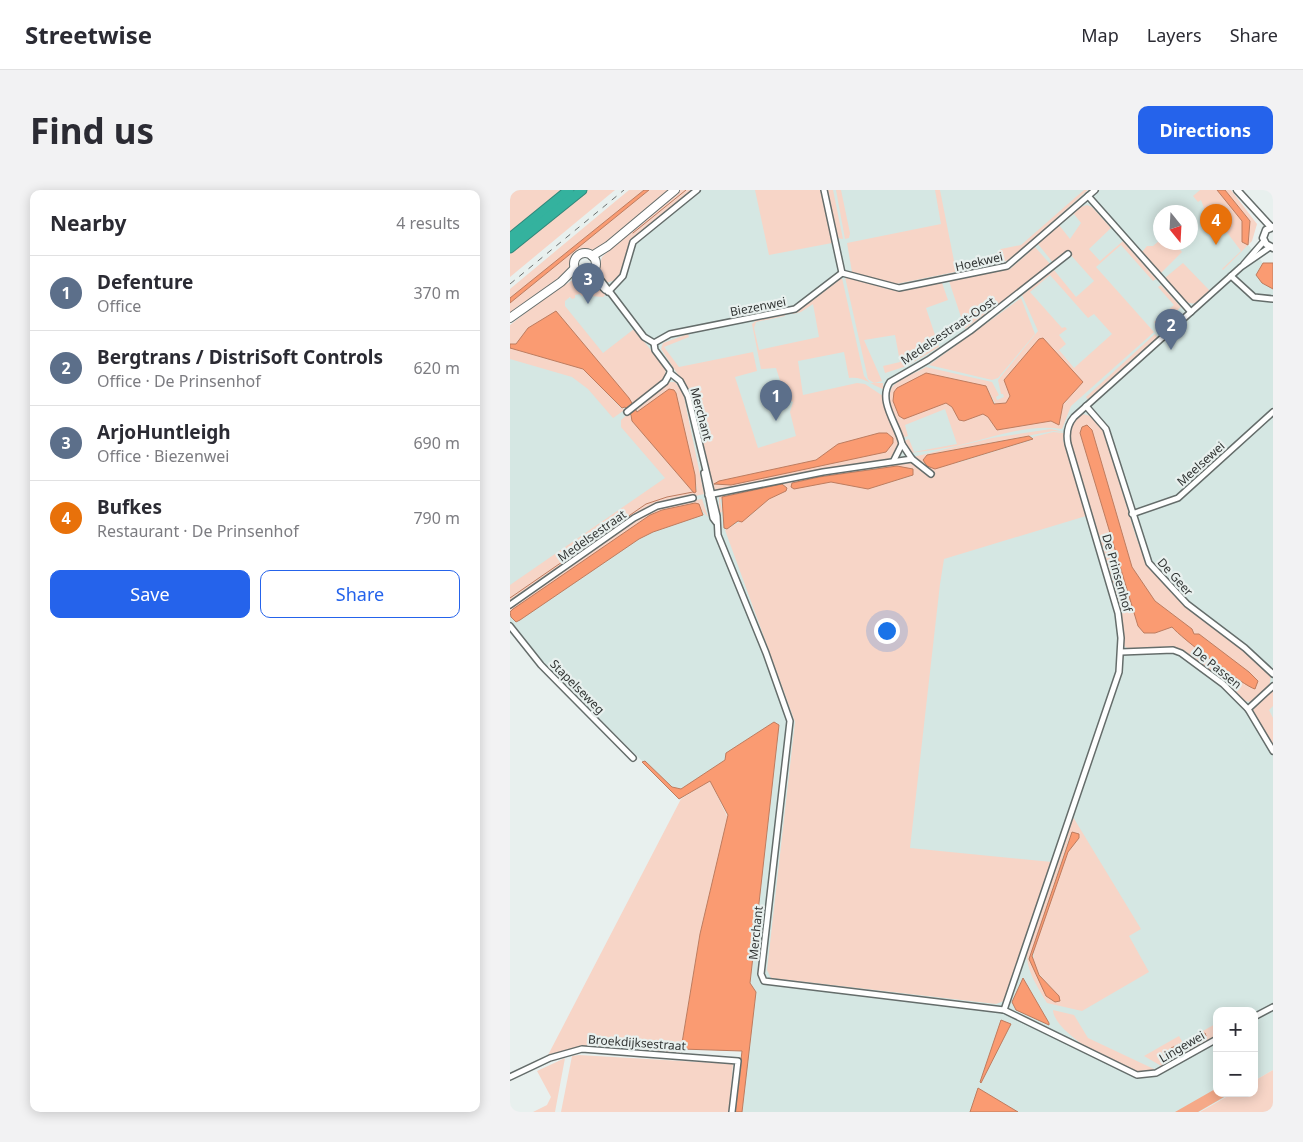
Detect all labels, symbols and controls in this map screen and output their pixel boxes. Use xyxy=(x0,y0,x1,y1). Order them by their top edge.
text: Streetwise xyxy=(25,18,152,51)
text: Map xyxy=(1081,23,1119,47)
text: Layers xyxy=(1147,23,1202,47)
text: Share xyxy=(1230,23,1278,47)
button: Directions xyxy=(1138,106,1273,154)
text: Find us xyxy=(30,107,154,154)
pin: 4 xyxy=(1200,204,1232,245)
north arrow xyxy=(1153,205,1198,250)
text: Nearby xyxy=(50,209,126,237)
text: 4 results xyxy=(396,212,460,234)
street label: Hoekwei xyxy=(953,248,1004,275)
pin: 3 xyxy=(572,263,604,304)
text: Defenture xyxy=(97,269,193,295)
text: 1 xyxy=(61,282,71,304)
text: 370 m xyxy=(413,282,460,304)
street label: Medelsestraat-Oost xyxy=(897,292,999,369)
street label: Biezenwei xyxy=(728,293,787,320)
text: Office xyxy=(97,295,141,317)
pin: 2 xyxy=(1155,309,1187,350)
text: Bergtrans / DistriSoft Controls xyxy=(97,344,383,370)
text: 2 xyxy=(61,357,71,379)
text: 620 m xyxy=(413,357,460,379)
text: Office · De Prinsenhof xyxy=(97,370,261,392)
pin: 1 xyxy=(760,380,792,421)
street label: Merchant xyxy=(686,386,717,443)
text: ArjoHuntleigh xyxy=(97,419,231,445)
text: 3 xyxy=(61,432,71,454)
text: 690 m xyxy=(413,432,460,454)
street label: Meelsewei xyxy=(1173,438,1228,490)
text: Office · Biezenwei xyxy=(97,445,230,467)
text: Bufkes xyxy=(97,494,162,520)
street label: Medelsestraat xyxy=(554,505,630,566)
text: 4 xyxy=(61,507,71,529)
text: 790 m xyxy=(413,507,460,529)
text: Restaurant · De Prinsenhof xyxy=(97,520,299,542)
street label: De Prinsenhof xyxy=(1098,532,1137,615)
street label: De Geer xyxy=(1154,554,1197,599)
button: Save xyxy=(50,570,250,618)
button: Share xyxy=(260,570,460,618)
your location xyxy=(874,618,900,644)
street label: De Passen xyxy=(1189,643,1245,693)
street label: Stapelseweg xyxy=(546,656,608,718)
street label: Merchant xyxy=(744,905,767,961)
map controls xyxy=(1213,1007,1258,1097)
button: + xyxy=(1213,1007,1258,1052)
street label: Lingewei xyxy=(1156,1027,1208,1066)
street label: Broekdijksestraat xyxy=(588,1031,687,1054)
button: − xyxy=(1213,1052,1258,1097)

